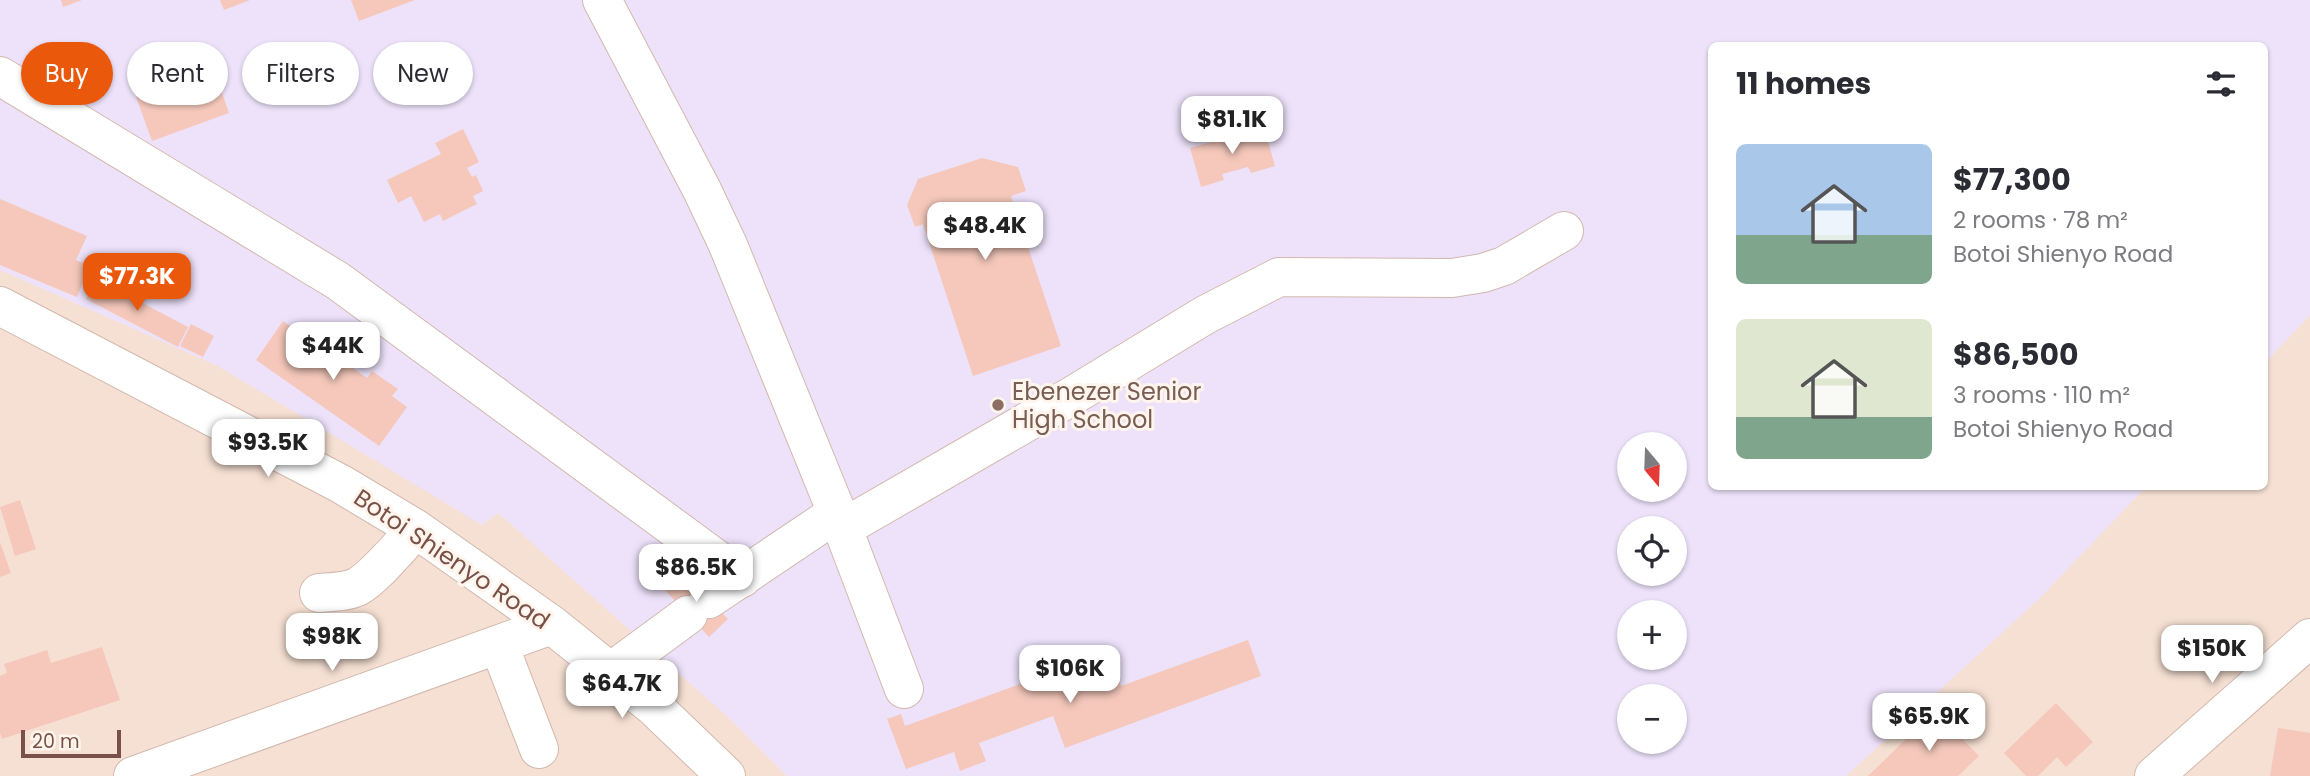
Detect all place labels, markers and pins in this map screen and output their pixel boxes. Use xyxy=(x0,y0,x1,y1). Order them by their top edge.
pin: $81.1K xyxy=(1175,96,1289,156)
pin: $48.4K xyxy=(928,202,1042,262)
pin: $77.3K xyxy=(80,254,194,313)
pin: $44K xyxy=(292,322,374,382)
place label: Ebenezer Senior High School xyxy=(1012,375,1201,436)
marker: Ebenezer Senior High School xyxy=(990,397,1006,413)
pin: $93.5K xyxy=(211,420,325,479)
pin: $86.5K xyxy=(639,544,753,604)
pin: $98K xyxy=(291,614,373,673)
pin: $150K xyxy=(2163,626,2261,685)
pin: $106K xyxy=(1021,646,1119,705)
pin: $64.7K xyxy=(565,660,679,720)
pin: $65.9K xyxy=(1872,694,1986,753)

